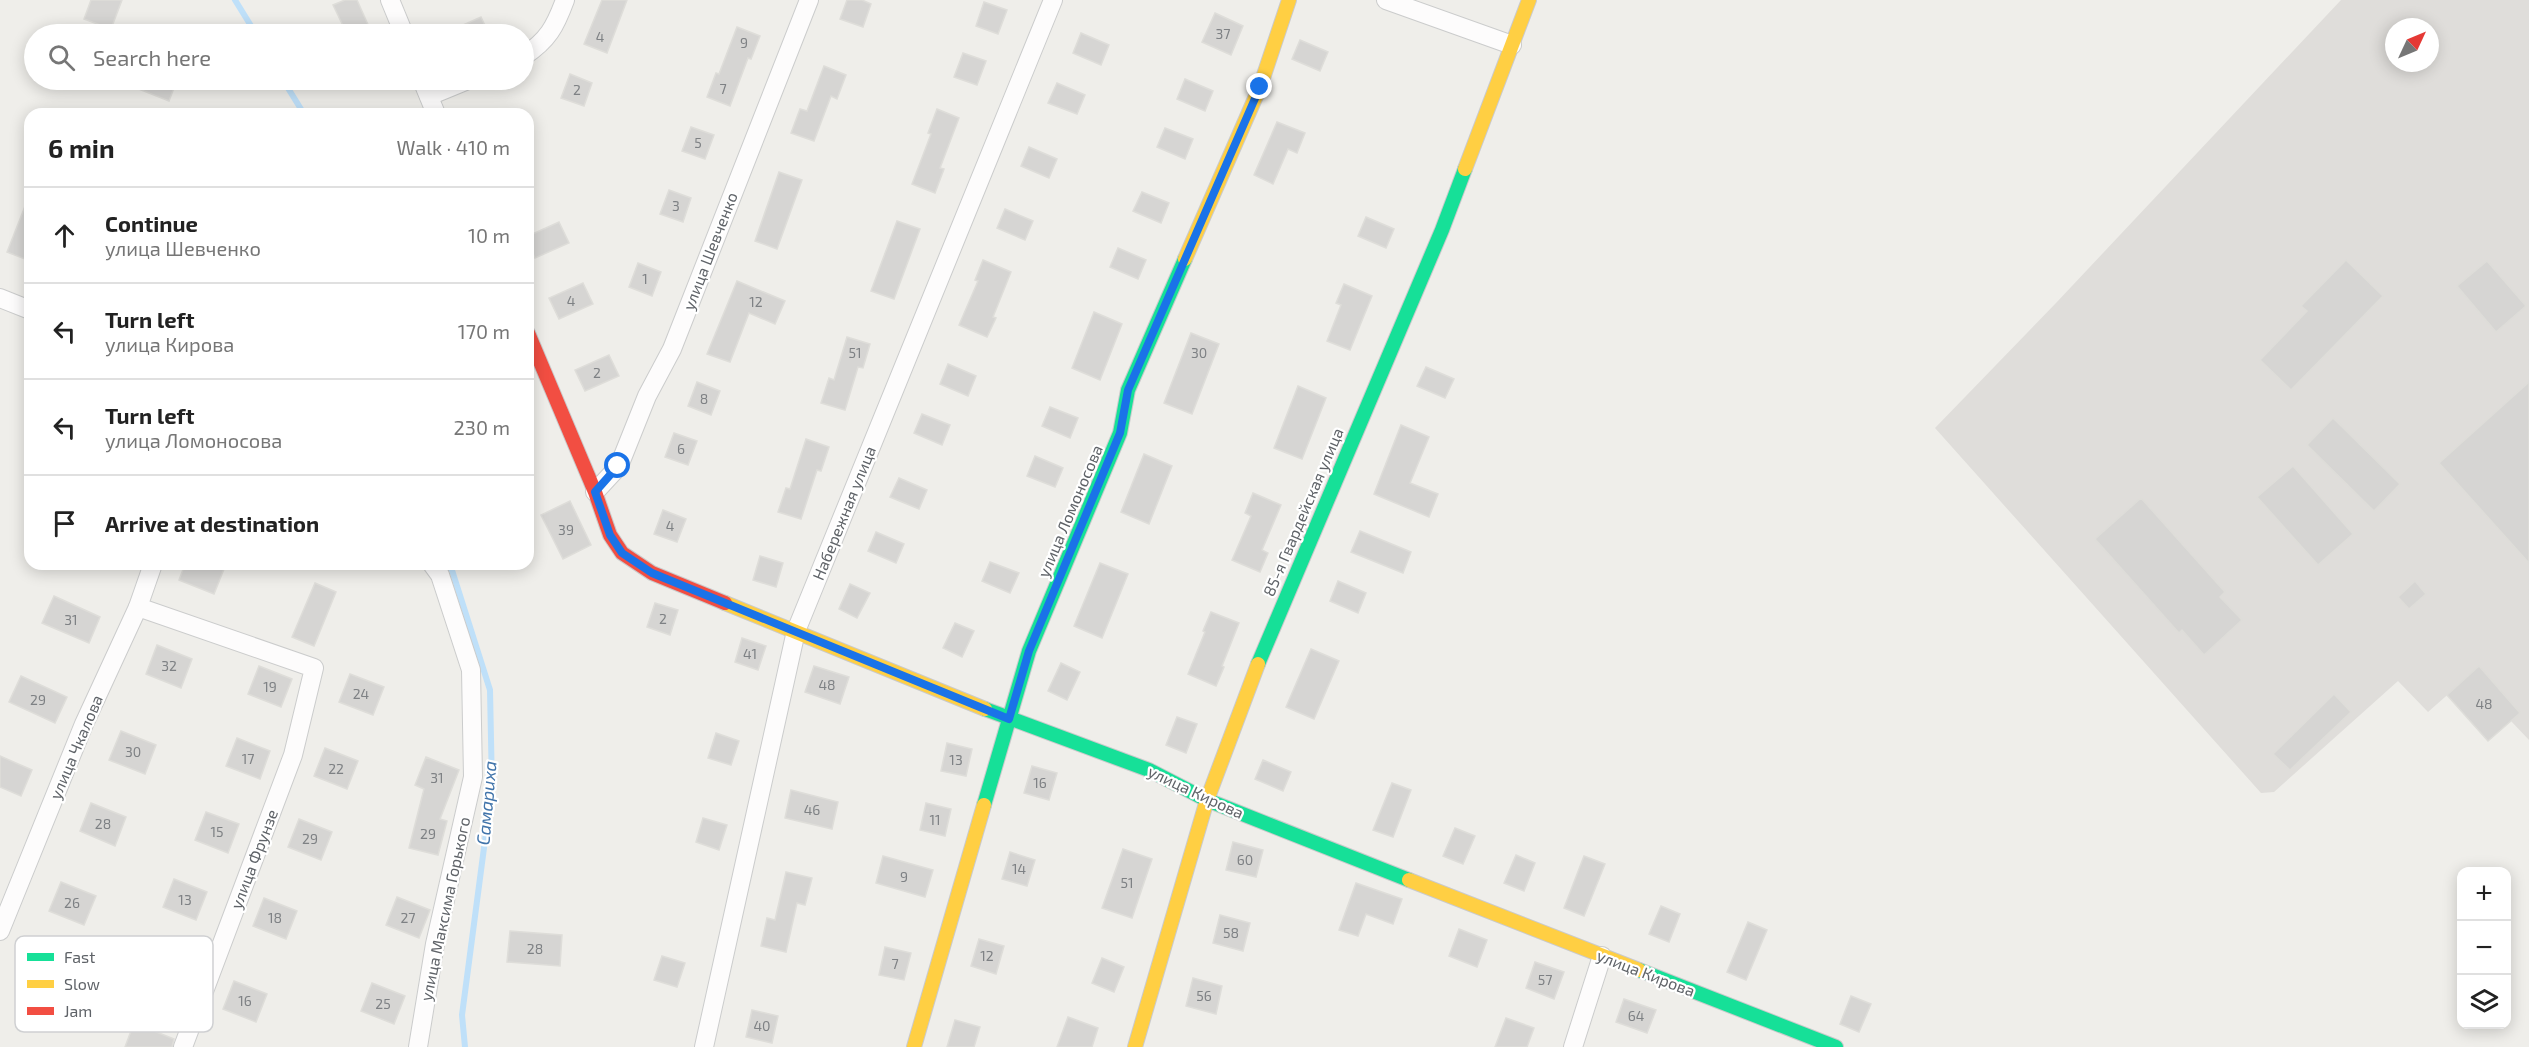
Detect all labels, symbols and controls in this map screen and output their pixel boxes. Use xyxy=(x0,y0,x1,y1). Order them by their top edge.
north arrow xyxy=(2385,18,2439,72)
search box xyxy=(24,24,534,90)
house number: 37 xyxy=(1216,25,1230,42)
house number: 4 xyxy=(596,28,604,45)
house number: 9 xyxy=(740,34,748,51)
icon: search xyxy=(45,41,78,74)
text: Search here xyxy=(93,44,211,70)
route end xyxy=(1246,73,1272,99)
house number: 7 xyxy=(719,80,727,97)
house number: 2 xyxy=(573,81,581,98)
text: 6 min xyxy=(48,132,115,163)
house number: 5 xyxy=(694,134,702,151)
text: Walk · 410 m xyxy=(396,135,510,159)
street label: улица Шевченко xyxy=(678,189,742,313)
house number: 3 xyxy=(672,197,680,214)
text: Continue xyxy=(105,210,198,236)
icon: ahead xyxy=(48,219,81,252)
text: 10 m xyxy=(468,223,510,247)
text: улица Шевченко xyxy=(105,236,261,260)
house number: 1 xyxy=(642,270,648,287)
house number: 4 xyxy=(567,292,575,309)
house number: 12 xyxy=(749,293,763,310)
text: Turn left xyxy=(105,306,194,332)
icon: left xyxy=(48,315,81,348)
text: 170 m xyxy=(458,319,510,343)
text: улица Кирова xyxy=(105,332,234,356)
house number: 51 xyxy=(848,344,862,361)
house number: 30 xyxy=(1191,344,1207,361)
house number: 2 xyxy=(593,364,601,381)
house number: 8 xyxy=(700,390,708,407)
text: Turn left xyxy=(105,402,194,428)
icon: left xyxy=(48,411,81,444)
text: 230 m xyxy=(454,415,510,439)
street label: 85-я Гвардейская улица xyxy=(1258,425,1348,599)
text: улица Ломоносова xyxy=(105,428,282,452)
house number: 6 xyxy=(677,440,685,457)
street label: улица Ломоносова xyxy=(1033,442,1107,580)
street label: Набережная улица xyxy=(808,443,880,583)
route start xyxy=(604,452,630,478)
icon: arrive xyxy=(48,507,81,540)
text: Arrive at destination xyxy=(105,510,319,536)
house number: 4 xyxy=(666,517,674,534)
house number: 39 xyxy=(558,521,574,538)
house number: 2 xyxy=(659,610,667,627)
house number: 31 xyxy=(64,611,78,628)
house number: 41 xyxy=(743,645,757,662)
house number: 32 xyxy=(161,657,177,674)
house number: 48 xyxy=(818,676,836,693)
house number: 19 xyxy=(263,678,277,695)
house number: 24 xyxy=(353,685,369,702)
house number: 29 xyxy=(30,691,46,708)
street label: улица Чкалова xyxy=(45,692,107,802)
house number: 48 xyxy=(2475,695,2493,712)
house number: 30 xyxy=(125,743,141,760)
house number: 17 xyxy=(242,750,254,767)
house number: 13 xyxy=(949,751,963,768)
house number: 22 xyxy=(328,760,344,777)
water label: Самариха xyxy=(471,760,501,846)
street label: улица Кирова xyxy=(1145,761,1247,823)
house number: 31 xyxy=(430,769,444,786)
house number: 16 xyxy=(1033,774,1047,791)
house number: 46 xyxy=(804,801,820,818)
street label: улица Фрунзе xyxy=(226,806,282,912)
house number: 11 xyxy=(929,811,941,828)
house number: 28 xyxy=(95,815,111,832)
street label: улица Максима Горького xyxy=(416,815,474,1003)
house number: 15 xyxy=(210,823,224,840)
house number: 29 xyxy=(420,825,436,842)
house number: 29 xyxy=(302,830,318,847)
house number: 60 xyxy=(1237,851,1253,868)
house number: 14 xyxy=(1012,860,1026,877)
map controls xyxy=(2457,867,2511,1029)
button: + xyxy=(2457,867,2511,921)
house number: 9 xyxy=(900,868,908,885)
house number: 51 xyxy=(1120,874,1134,891)
house number: 13 xyxy=(178,891,192,908)
house number: 26 xyxy=(64,894,80,911)
house number: 18 xyxy=(268,909,282,926)
house number: 27 xyxy=(400,909,416,926)
button: − xyxy=(2457,921,2511,975)
house number: 58 xyxy=(1223,924,1239,941)
legend xyxy=(15,936,213,1032)
house number: 28 xyxy=(527,940,543,957)
street label: улица Кирова xyxy=(1594,945,1698,1001)
text: Fast xyxy=(64,947,95,966)
house number: 12 xyxy=(980,947,994,964)
house number: 7 xyxy=(891,955,899,972)
house number: 57 xyxy=(1538,971,1552,988)
text: Slow xyxy=(64,974,100,993)
button: layers xyxy=(2457,975,2511,1029)
house number: 56 xyxy=(1196,987,1212,1004)
house number: 16 xyxy=(238,992,252,1009)
house number: 25 xyxy=(375,995,391,1012)
text: Jam xyxy=(64,1001,92,1020)
house number: 64 xyxy=(1628,1007,1644,1024)
house number: 40 xyxy=(753,1017,771,1034)

